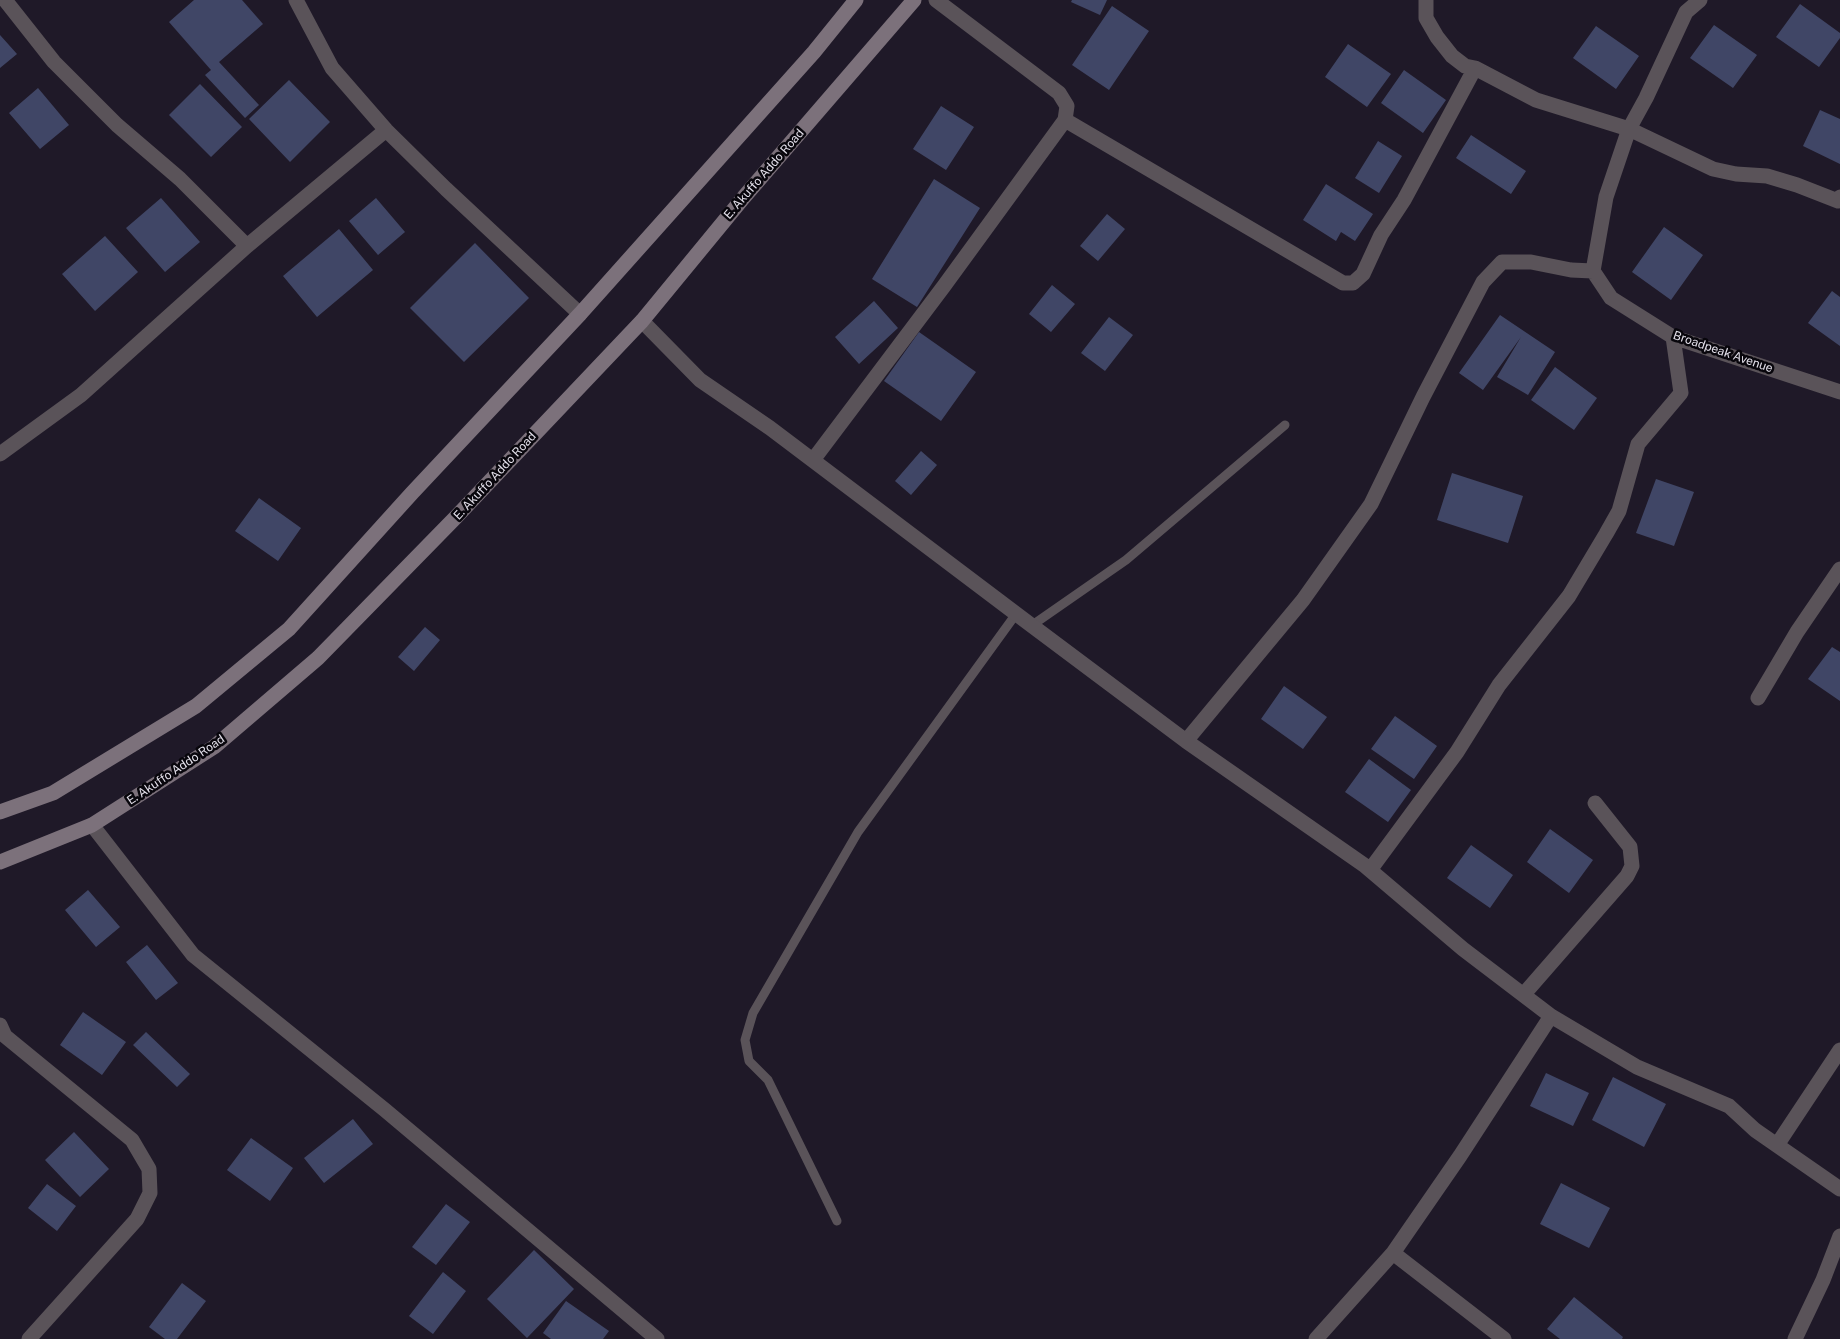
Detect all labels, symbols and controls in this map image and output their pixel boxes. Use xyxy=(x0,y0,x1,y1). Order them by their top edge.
street label: E. Akuffo Addo Road xyxy=(721,126,807,222)
street label: Broadpeak Avenue xyxy=(1671,328,1775,376)
street label: E. Akuffo Addo Road xyxy=(451,429,539,523)
street label: E. Akuffo Addo Road xyxy=(125,732,227,808)

